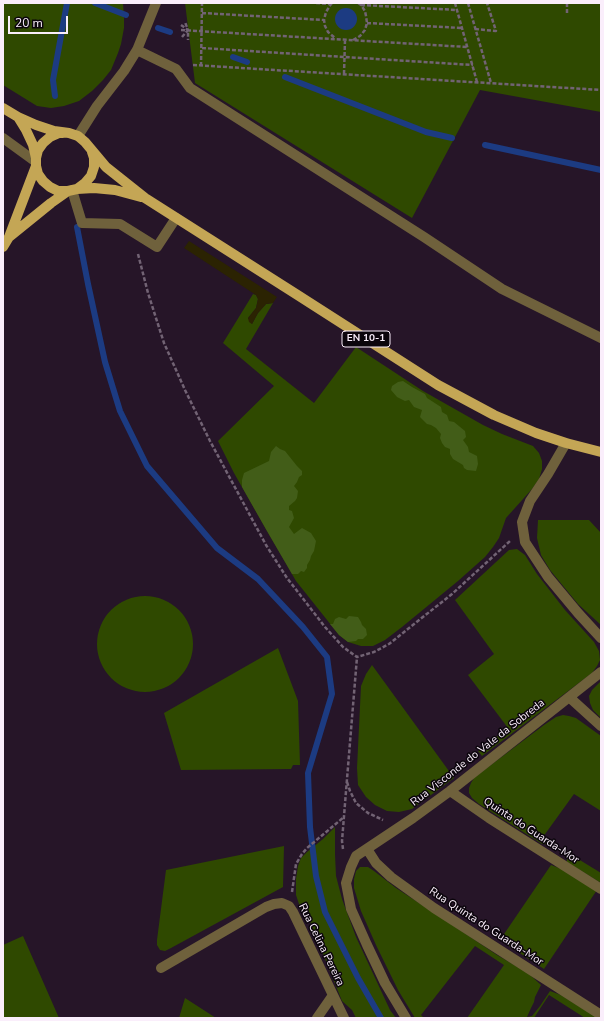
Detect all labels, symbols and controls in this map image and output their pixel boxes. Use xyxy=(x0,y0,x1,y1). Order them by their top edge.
scale bar xyxy=(10,8,70,34)
text: 20 m xyxy=(15,15,43,31)
road number: EN 10-1 xyxy=(342,331,390,347)
street label: Rua Visconde do Vale da Sobreda xyxy=(408,697,548,809)
street label: Quinta do Guarda-Mor xyxy=(481,795,581,867)
street label: Rua Quinta do Guarda-Mor xyxy=(426,885,546,969)
street label: Rua Celina Pereira xyxy=(295,902,347,988)

